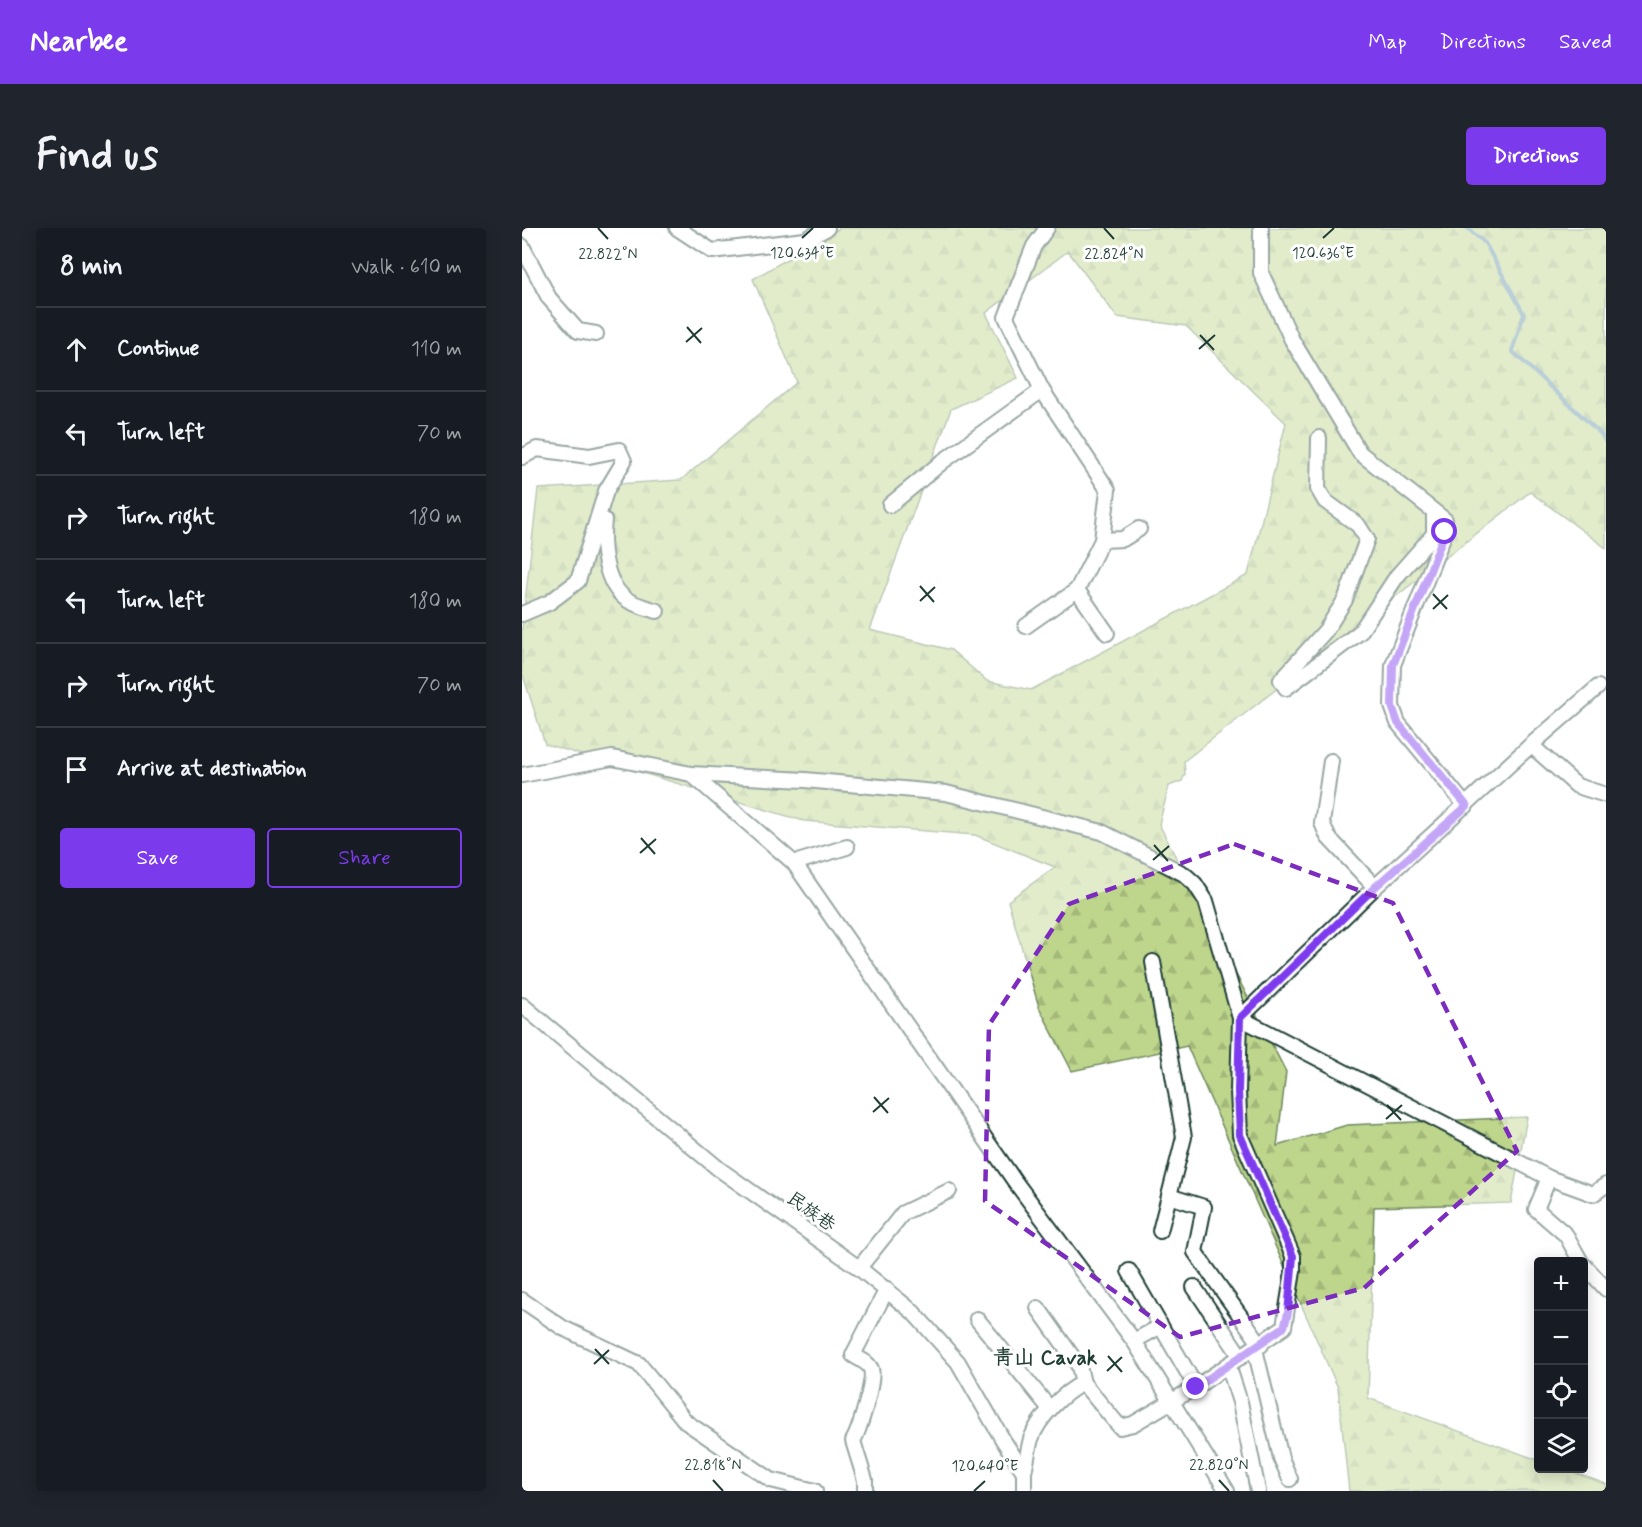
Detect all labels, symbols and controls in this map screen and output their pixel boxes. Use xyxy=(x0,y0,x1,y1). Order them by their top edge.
text: Nearbee xyxy=(30,24,128,61)
text: Map xyxy=(1368,28,1407,56)
text: Directions xyxy=(1440,28,1526,56)
text: Saved xyxy=(1559,28,1612,56)
button: Directions xyxy=(1466,127,1606,185)
text: Find us xyxy=(36,129,158,184)
text: 120.634°E xyxy=(770,244,834,264)
text: 120.636°E xyxy=(1292,244,1354,264)
text: 22.822°N xyxy=(578,245,638,265)
text: 22.824°N xyxy=(1084,245,1144,265)
text: 8 min xyxy=(60,250,123,284)
text: Walk · 610 m xyxy=(351,254,462,281)
icon: ahead xyxy=(60,333,93,366)
text: Continue xyxy=(117,335,199,363)
text: 110 m xyxy=(411,336,462,363)
icon: left xyxy=(60,417,93,450)
text: Turn left xyxy=(117,419,205,447)
text: 70 m xyxy=(417,420,462,447)
icon: right xyxy=(60,501,93,534)
text: Turn right xyxy=(117,503,215,531)
text: 180 m xyxy=(409,504,462,531)
route start xyxy=(1431,518,1457,544)
icon: left xyxy=(60,585,93,618)
text: Turn left xyxy=(117,587,205,615)
text: 180 m xyxy=(409,588,462,615)
icon: right xyxy=(60,669,93,702)
text: Turn right xyxy=(117,671,215,699)
text: 70 m xyxy=(417,672,462,699)
icon: arrive xyxy=(60,753,93,786)
text: Arrive at destination xyxy=(117,755,307,783)
button: Save xyxy=(60,828,255,888)
button: Share xyxy=(267,828,462,888)
street label: 民族巷 xyxy=(782,1187,840,1237)
map controls xyxy=(1534,1257,1588,1473)
button: + xyxy=(1534,1257,1588,1311)
button: − xyxy=(1534,1311,1588,1365)
district label: 青山 Cavak xyxy=(993,1344,1098,1372)
button: locate xyxy=(1534,1365,1588,1419)
route end xyxy=(1182,1373,1208,1399)
button: layers xyxy=(1534,1419,1588,1473)
text: 22.818°N xyxy=(685,1456,741,1476)
text: 22.820°N xyxy=(1189,1456,1249,1476)
text: 120.640°E xyxy=(952,1457,1019,1477)

